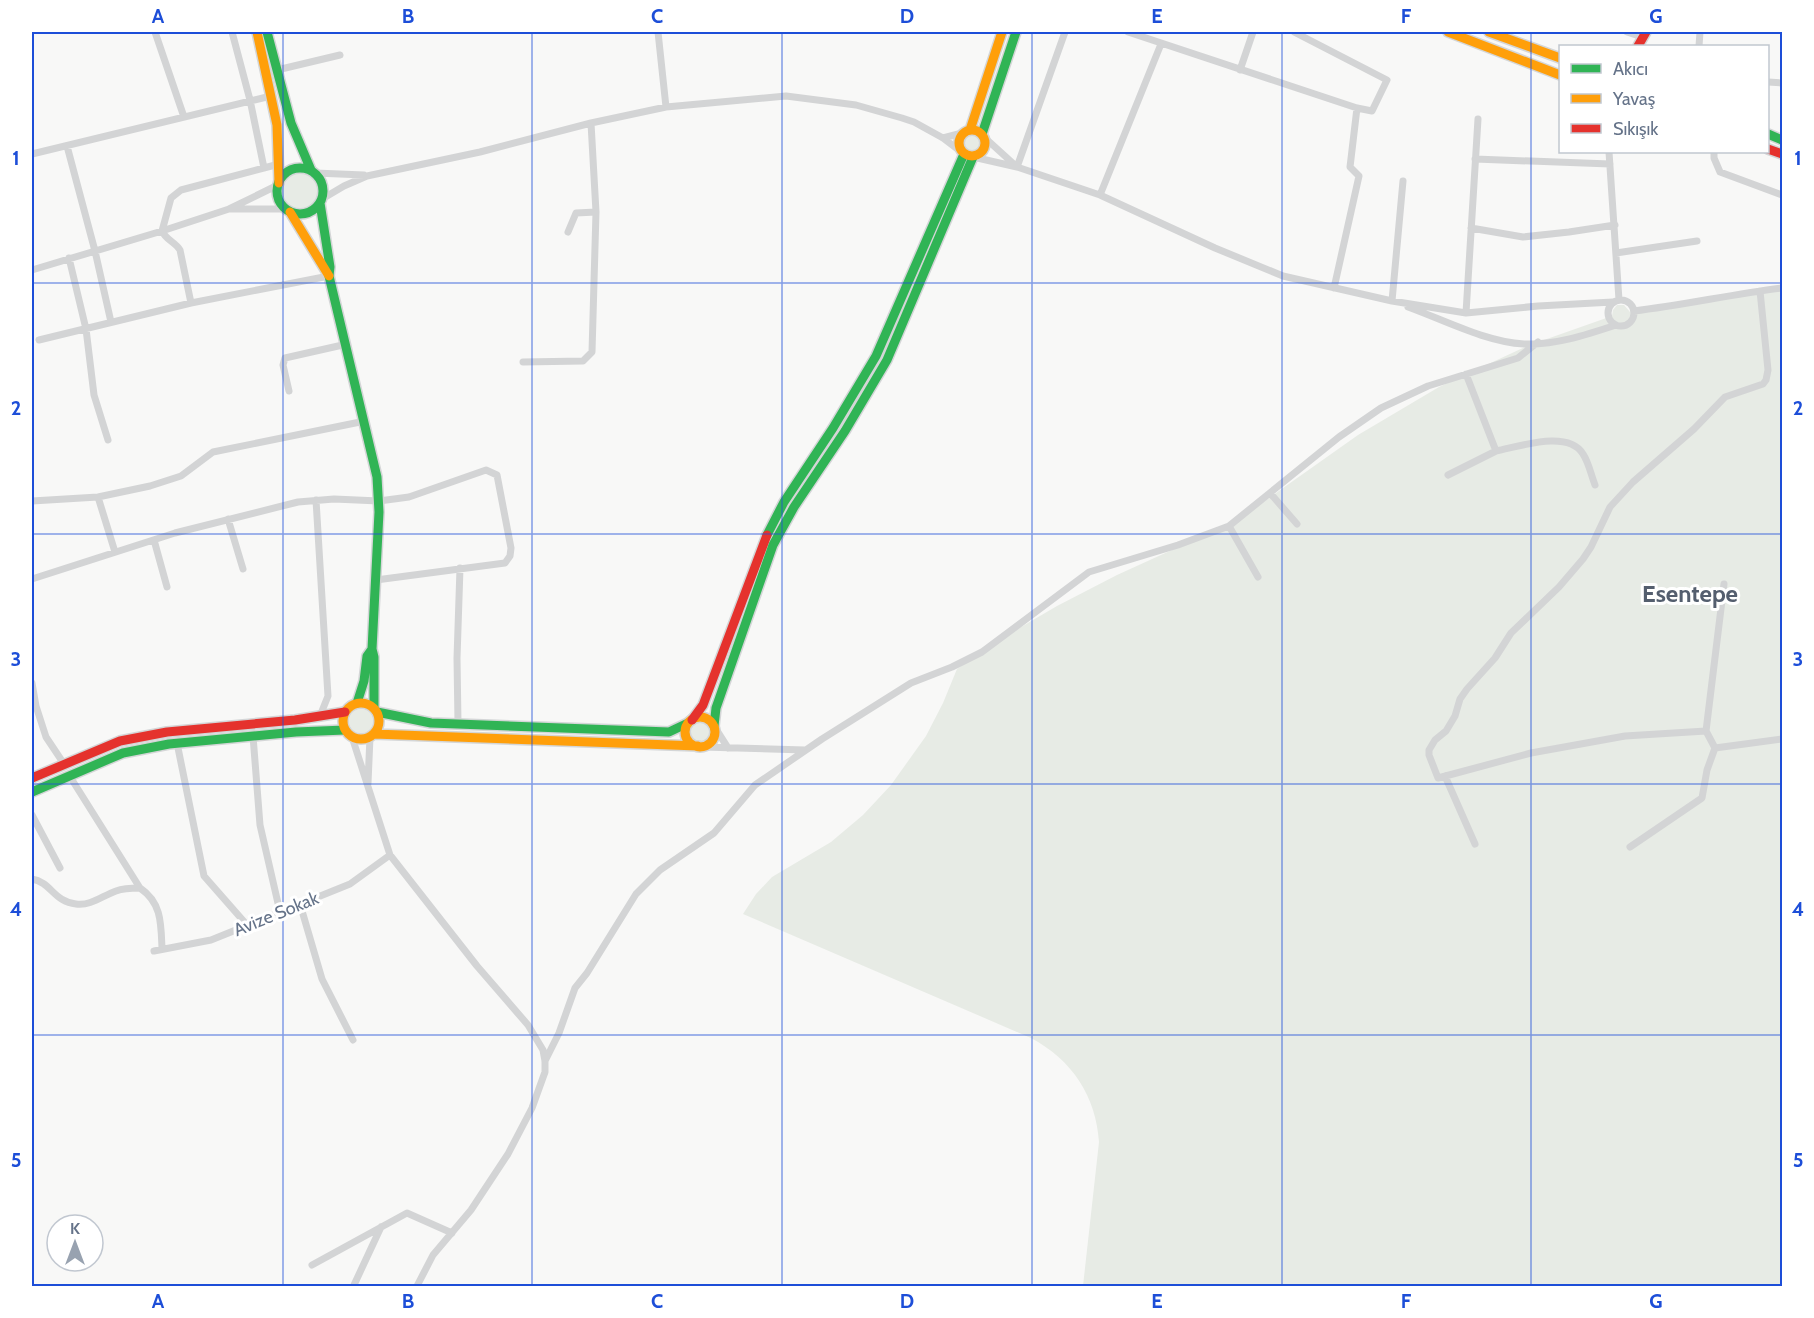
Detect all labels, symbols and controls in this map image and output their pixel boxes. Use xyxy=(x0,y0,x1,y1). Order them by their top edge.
text: A xyxy=(152,4,165,28)
text: B xyxy=(402,4,414,28)
text: C xyxy=(651,4,663,28)
text: D xyxy=(900,4,914,28)
text: E xyxy=(1151,4,1163,28)
text: F xyxy=(1401,4,1412,28)
text: G xyxy=(1649,4,1663,28)
legend xyxy=(1559,45,1769,153)
text: Akıcı xyxy=(1613,58,1648,80)
text: Yavaş xyxy=(1612,88,1655,110)
text: Sıkışık xyxy=(1613,118,1659,140)
text: 1 xyxy=(12,146,20,170)
text: 1 xyxy=(1794,146,1802,170)
text: 2 xyxy=(11,396,21,420)
text: 2 xyxy=(1793,396,1803,420)
district label: Esentepe xyxy=(1642,579,1738,608)
text: 3 xyxy=(11,647,21,671)
text: 3 xyxy=(1793,647,1803,671)
street label: Avize Sokak xyxy=(230,887,323,941)
text: 4 xyxy=(10,897,22,921)
text: 4 xyxy=(1792,897,1804,921)
text: 5 xyxy=(11,1148,21,1172)
text: 5 xyxy=(1793,1148,1803,1172)
north arrow xyxy=(45,1213,105,1273)
text: K xyxy=(70,1219,80,1238)
text: A xyxy=(152,1289,165,1313)
text: B xyxy=(402,1289,414,1313)
text: C xyxy=(651,1289,663,1313)
text: D xyxy=(900,1289,914,1313)
text: E xyxy=(1151,1289,1163,1313)
text: F xyxy=(1401,1289,1412,1313)
text: G xyxy=(1649,1289,1663,1313)

